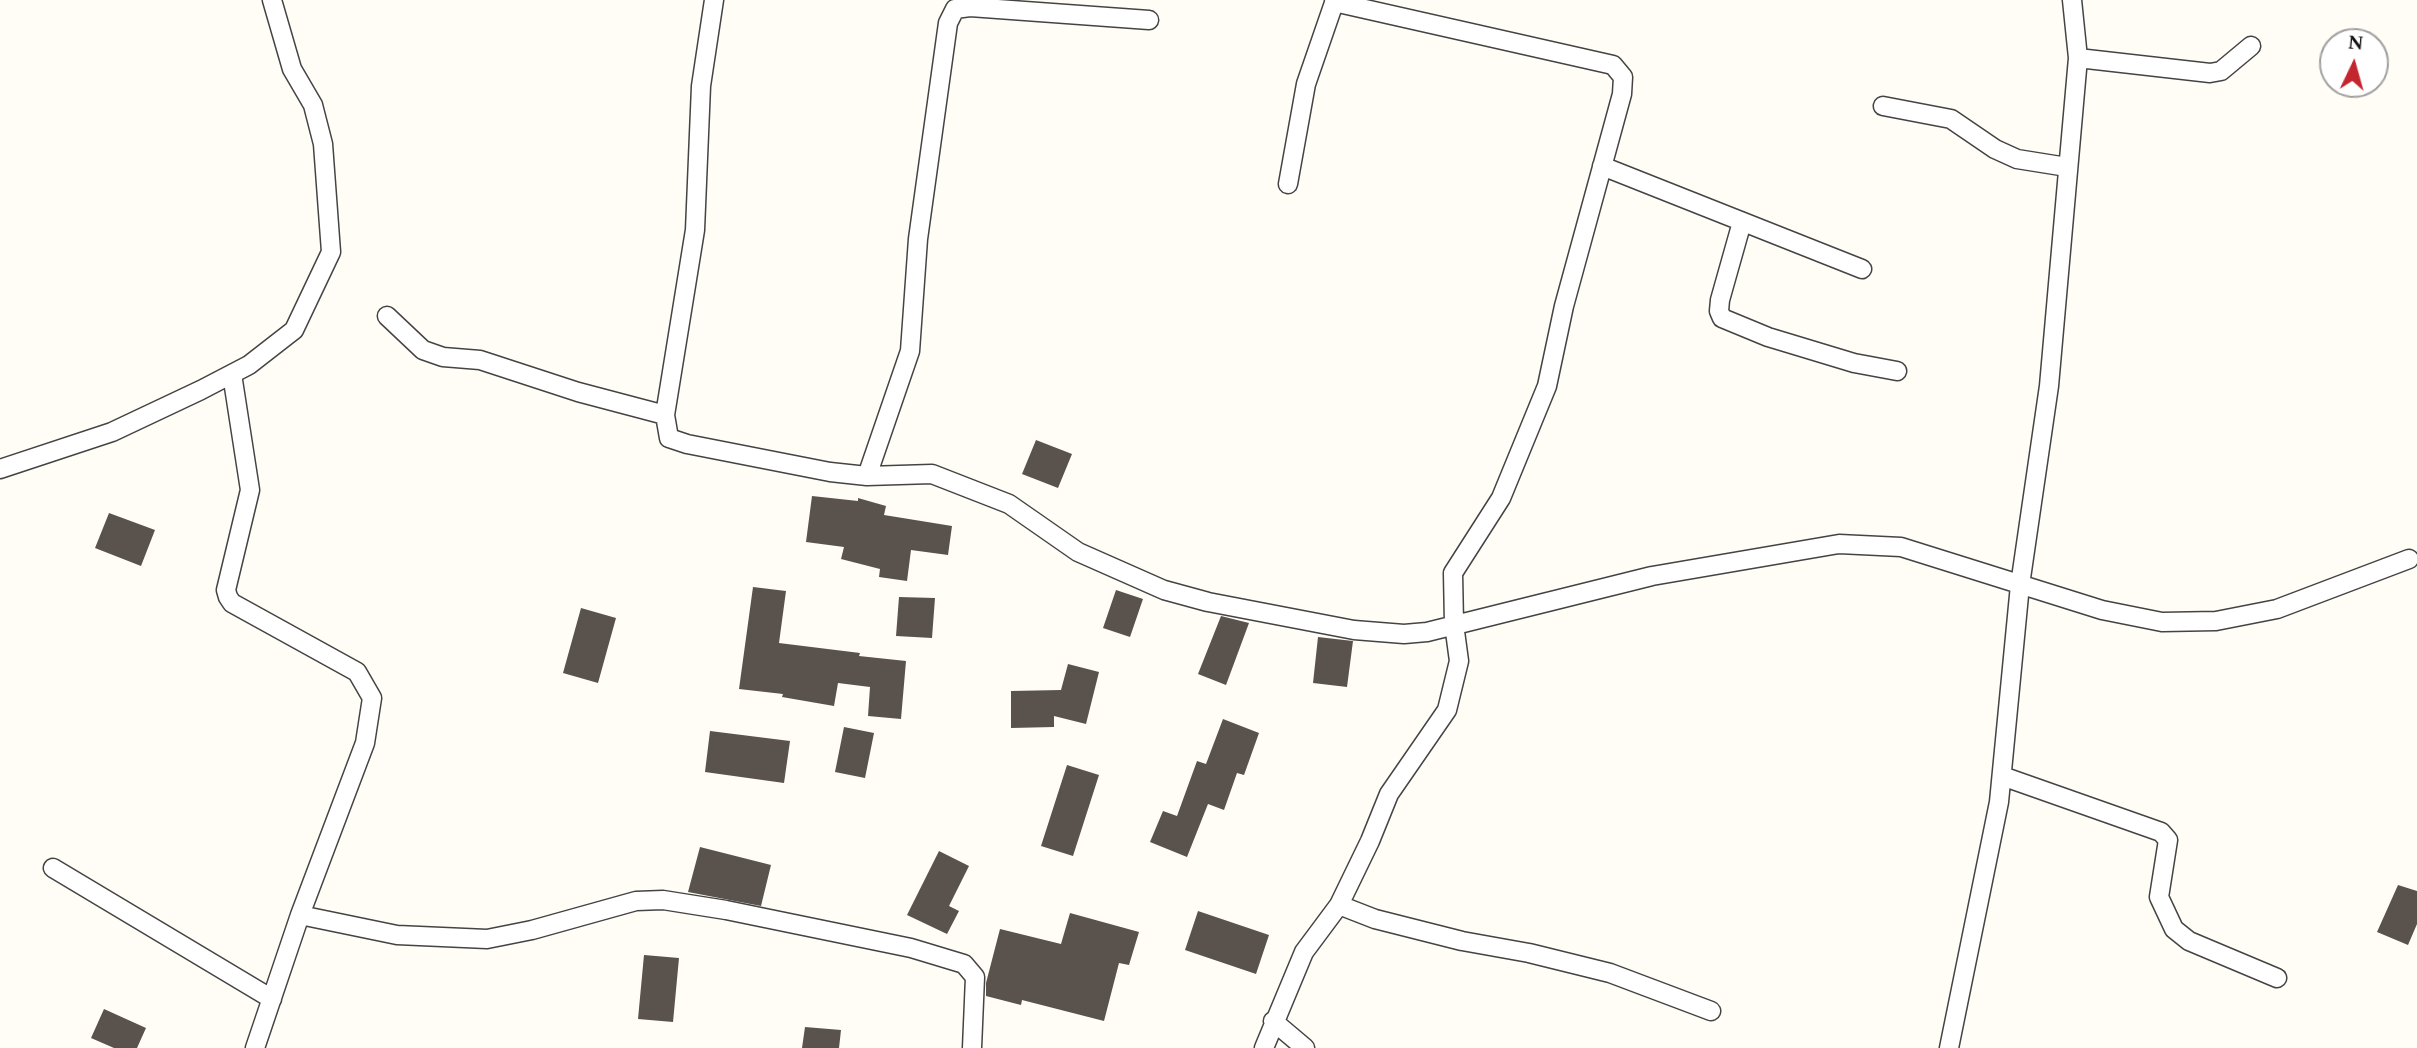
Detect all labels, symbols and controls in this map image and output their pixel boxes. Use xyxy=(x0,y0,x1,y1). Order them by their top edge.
north arrow xyxy=(2319,28,2389,98)
text: N xyxy=(2347,28,2365,59)

